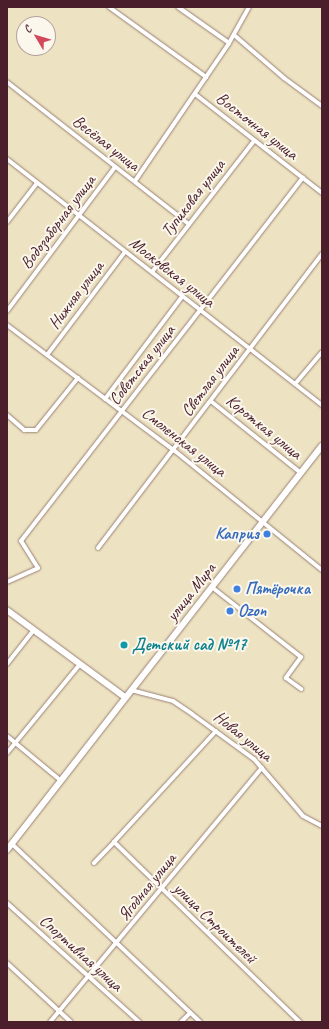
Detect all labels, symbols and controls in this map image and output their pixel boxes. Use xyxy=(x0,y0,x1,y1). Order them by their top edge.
north arrow xyxy=(16,16,56,56)
text: С xyxy=(20,23,35,36)
street label: Восточная улица xyxy=(211,87,303,165)
street label: Весёлая улица xyxy=(68,110,144,176)
street label: Тупиковая улица xyxy=(156,155,230,241)
street label: Водозаборная улица xyxy=(16,171,100,273)
street label: Московская улица xyxy=(125,232,219,312)
street label: Нижняя улица xyxy=(44,257,108,333)
street label: Советская улица xyxy=(104,320,180,410)
street label: Светлая улица xyxy=(177,341,243,421)
street label: Короткая улица xyxy=(222,390,306,464)
street label: Смоленская улица xyxy=(137,402,231,482)
place label: Каприз xyxy=(215,524,259,544)
marker: Каприз xyxy=(262,529,272,539)
street label: улица Мира xyxy=(162,559,220,625)
place label: Пятёрочка xyxy=(245,579,310,599)
marker: Пятёрочка xyxy=(232,584,242,594)
place label: Ozon xyxy=(238,601,266,621)
marker: Ozon xyxy=(225,606,235,616)
place label: Детский сад №17 xyxy=(132,635,246,655)
marker: Детский сад №17 xyxy=(119,640,129,650)
street label: Новая улица xyxy=(209,706,277,766)
street label: Ягодная улица xyxy=(113,849,181,925)
street label: улица Строителей xyxy=(169,878,261,968)
street label: Спортивная улица xyxy=(35,910,127,996)

